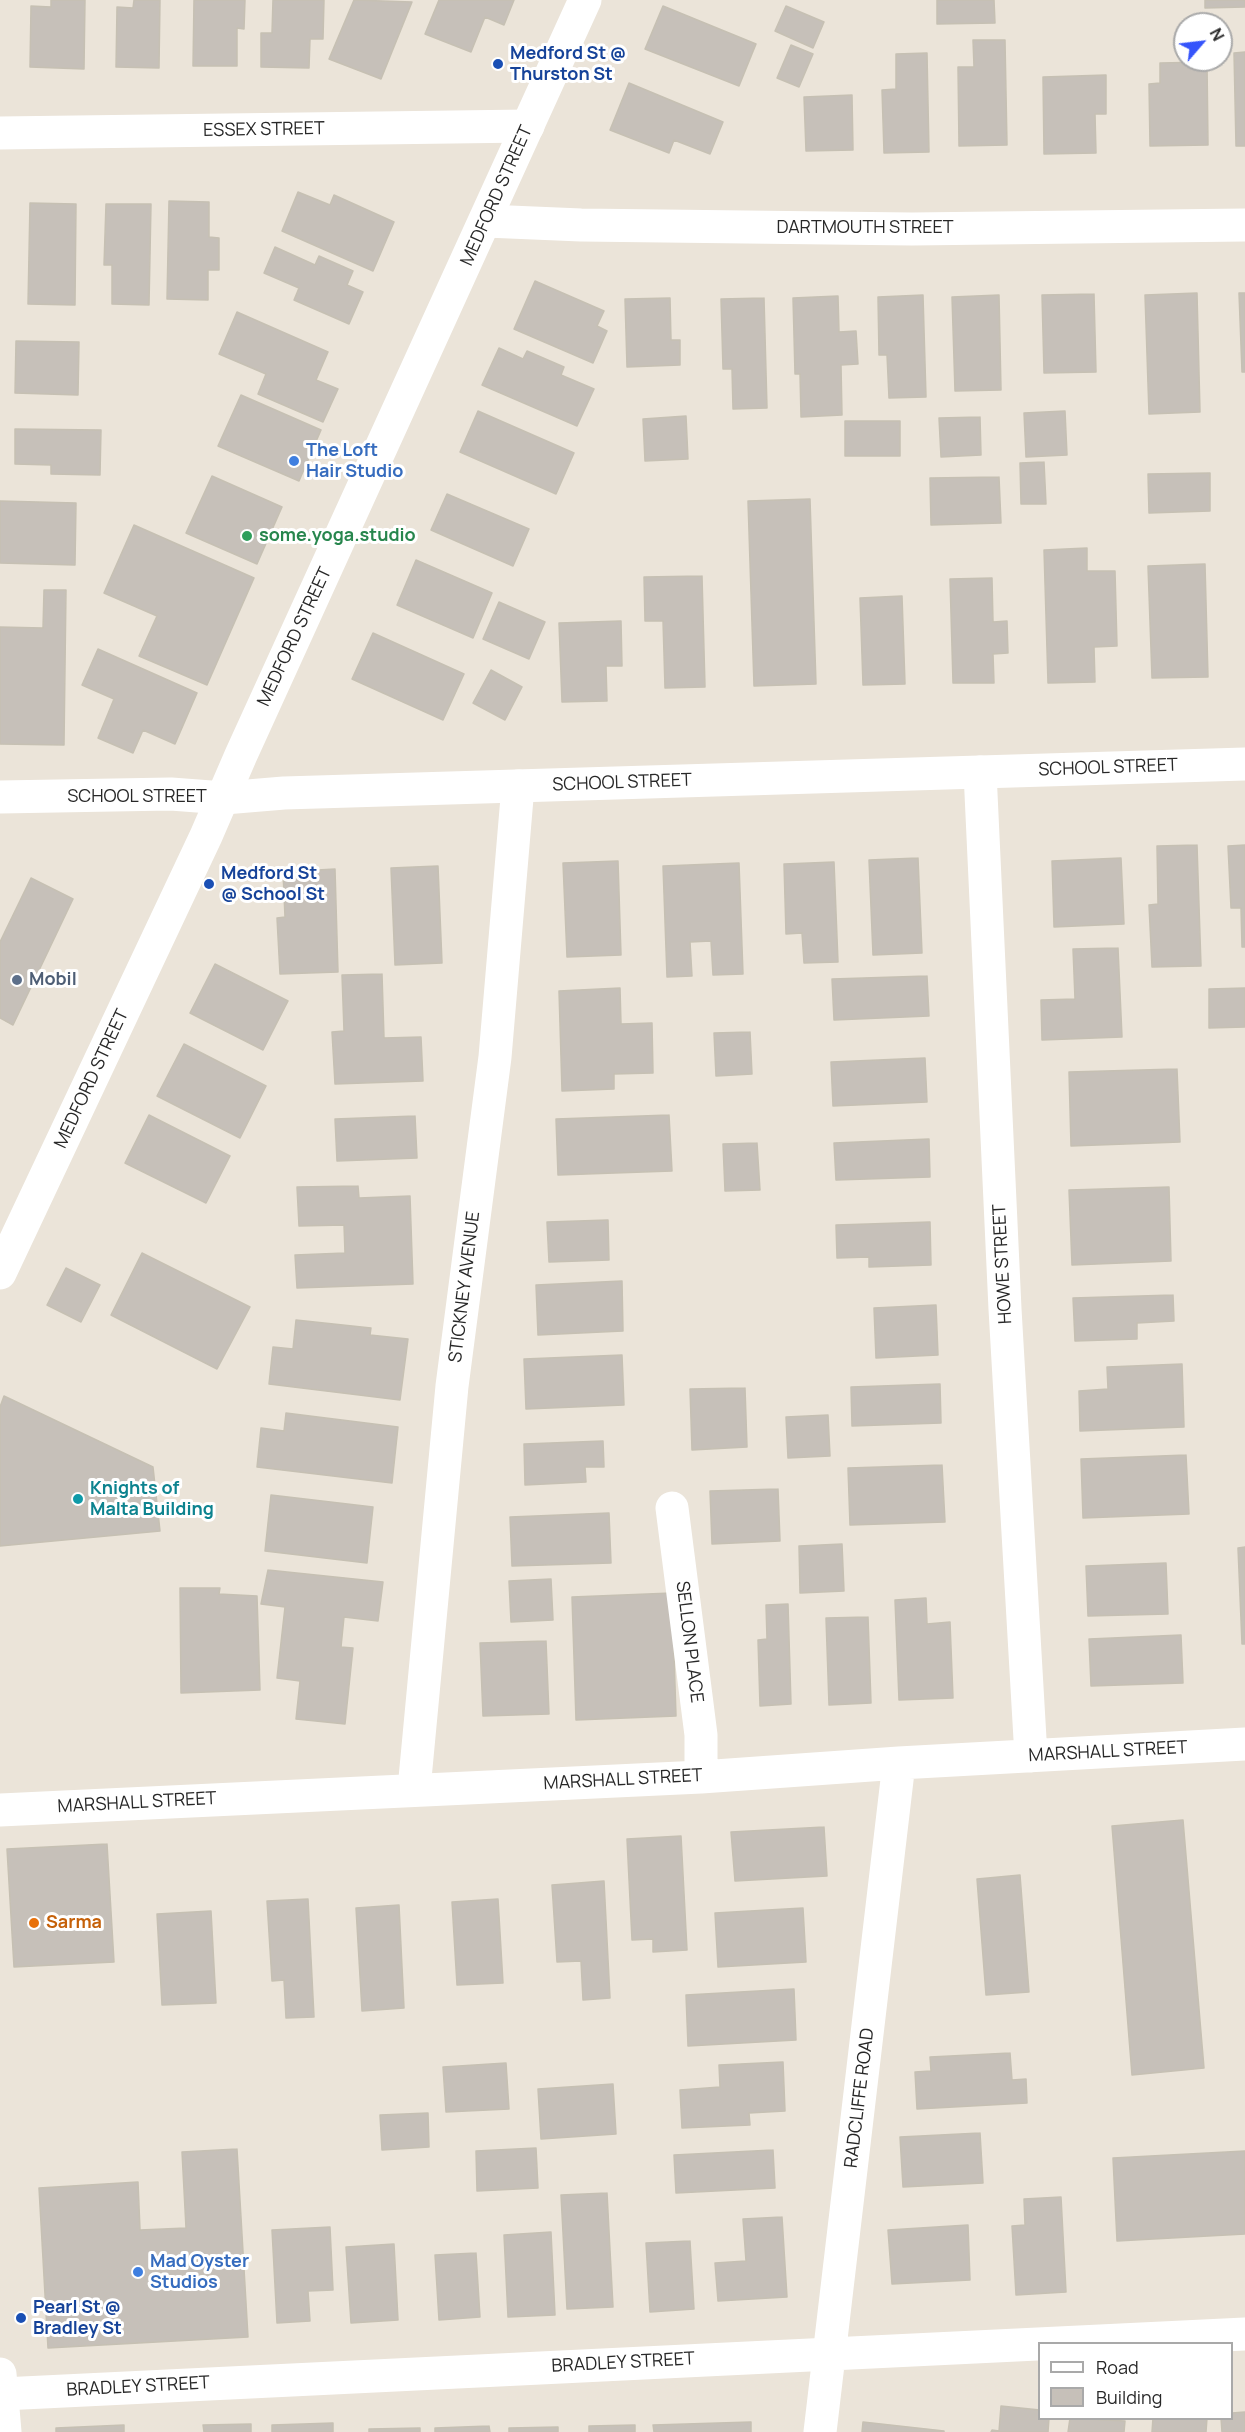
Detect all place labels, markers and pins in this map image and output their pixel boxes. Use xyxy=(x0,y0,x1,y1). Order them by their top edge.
place label: Medford St @ Thurston St xyxy=(510,43,626,86)
marker: Medford St @ Thurston St xyxy=(491,57,505,71)
place label: The Loft Hair Studio xyxy=(306,440,403,482)
marker: The Loft Hair Studio xyxy=(287,454,301,468)
place label: some.yoga.studio xyxy=(259,525,416,547)
marker: some.yoga.studio xyxy=(240,529,254,543)
place label: Medford St @ School St xyxy=(221,863,325,906)
marker: Medford St @ School St xyxy=(202,877,216,891)
place label: Mobil xyxy=(29,969,77,991)
marker: Mobil xyxy=(10,973,24,987)
place label: Knights of Malta Building xyxy=(90,1478,214,1520)
marker: Knights of Malta Building xyxy=(71,1492,85,1506)
place label: Sarma xyxy=(46,1912,102,1934)
marker: Sarma xyxy=(27,1916,41,1930)
place label: Mad Oyster Studios xyxy=(150,2251,249,2294)
marker: Mad Oyster Studios xyxy=(131,2265,145,2279)
place label: Pearl St @ Bradley St xyxy=(33,2297,122,2340)
marker: Pearl St @ Bradley St xyxy=(14,2311,28,2325)

